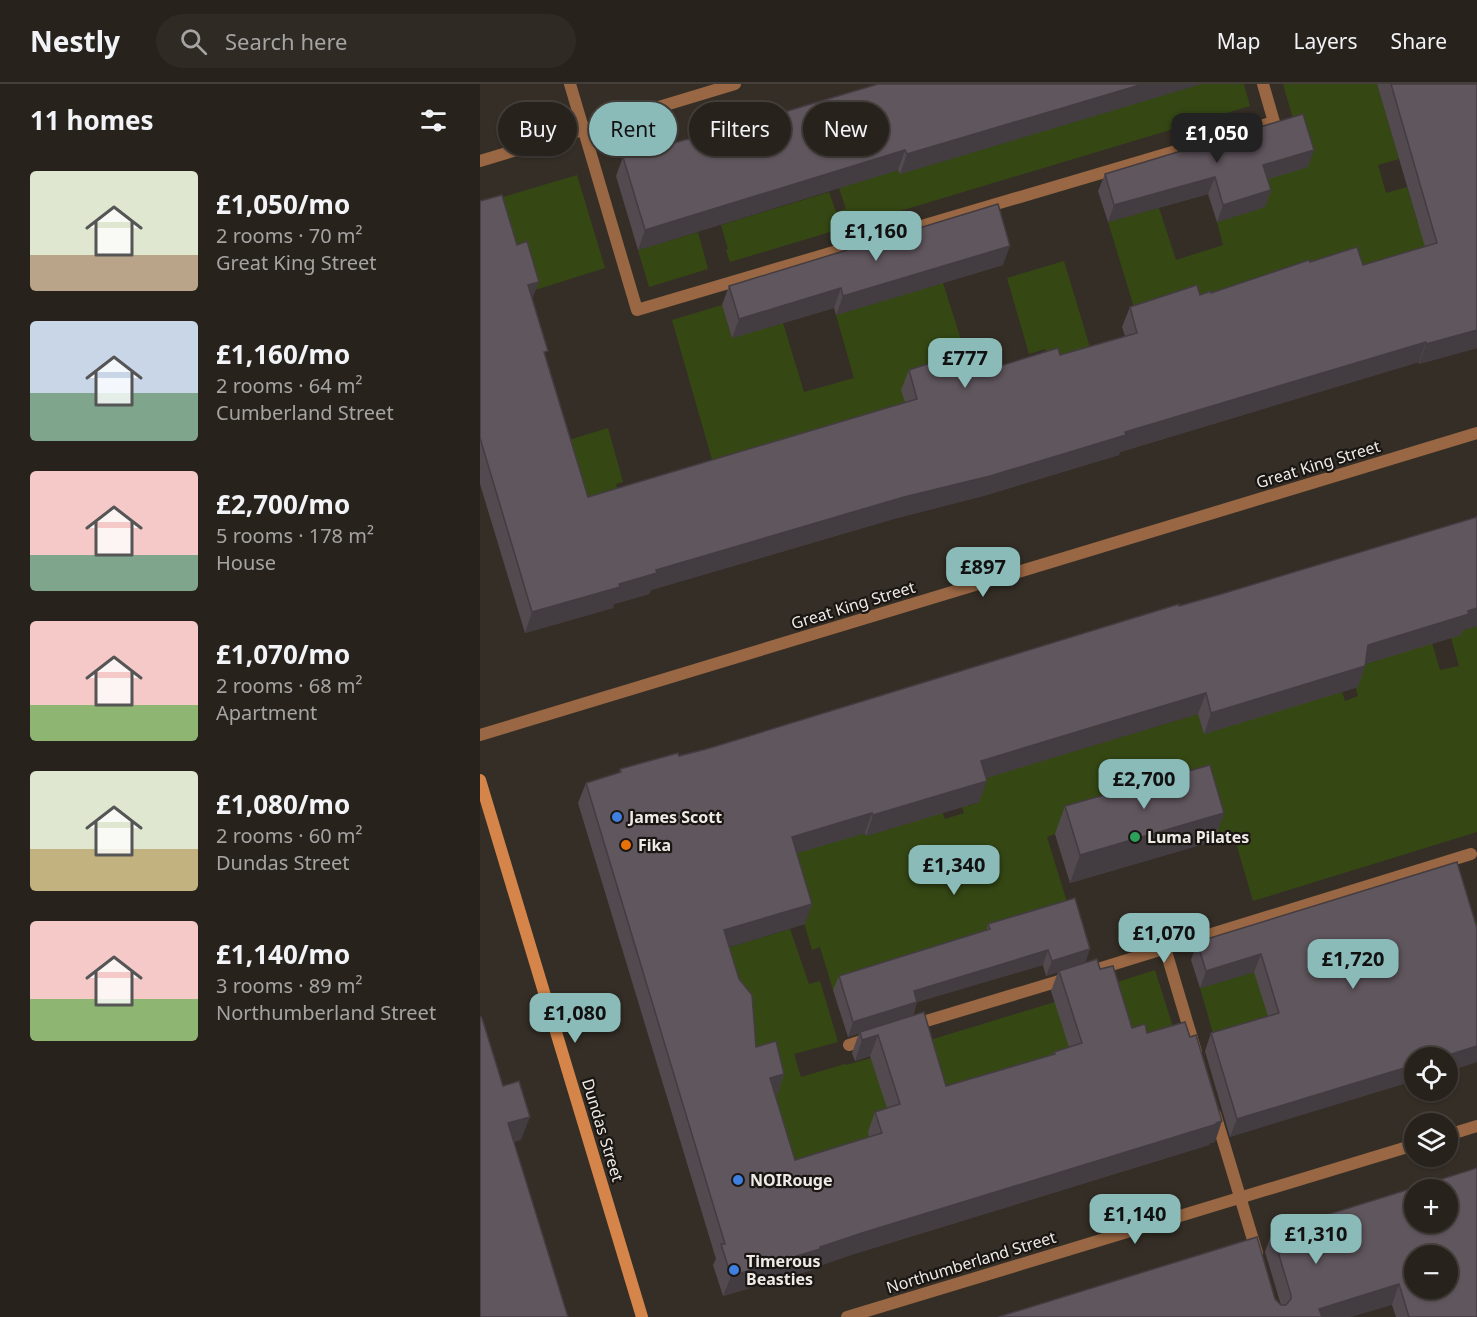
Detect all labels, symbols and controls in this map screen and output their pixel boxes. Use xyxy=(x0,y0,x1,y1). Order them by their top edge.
search box xyxy=(156,14,576,68)
text: Nestly xyxy=(30,22,120,60)
icon: search xyxy=(177,25,210,58)
text: Search here xyxy=(225,26,347,56)
text: Map xyxy=(1217,27,1261,55)
text: Layers xyxy=(1294,27,1358,55)
text: Share xyxy=(1391,27,1447,55)
text: 11 homes xyxy=(30,102,154,138)
chip: Buy xyxy=(498,102,577,156)
chip: Rent xyxy=(589,102,677,156)
chip: Filters xyxy=(689,102,791,156)
chip: New xyxy=(803,102,889,156)
icon: filters xyxy=(417,104,450,137)
pin: £1,050 xyxy=(1168,113,1266,164)
text: £1,050 xyxy=(1186,119,1248,146)
text: £1,050/mo xyxy=(216,186,350,222)
icon: home xyxy=(78,195,150,267)
pin: £1,160 xyxy=(827,211,925,262)
text: £1,160 xyxy=(845,217,907,244)
text: 2 rooms · 70 m² xyxy=(216,222,363,249)
text: Great King Street xyxy=(216,249,377,276)
text: £1,160/mo xyxy=(216,336,350,372)
pin: £777 xyxy=(929,338,1001,389)
text: £777 xyxy=(942,344,988,371)
icon: home xyxy=(78,345,150,417)
text: 2 rooms · 64 m² xyxy=(216,372,363,399)
text: Cumberland Street xyxy=(216,399,394,426)
street label: Great King Street xyxy=(1253,435,1383,493)
text: £2,700/mo xyxy=(216,486,350,522)
icon: home xyxy=(78,495,150,567)
text: 5 rooms · 178 m² xyxy=(216,522,374,549)
pin: £897 xyxy=(947,547,1019,598)
text: House xyxy=(216,549,276,576)
text: £897 xyxy=(960,553,1006,580)
street label: Great King Street xyxy=(788,576,918,634)
text: £1,070/mo xyxy=(216,636,350,672)
icon: home xyxy=(78,645,150,717)
text: 2 rooms · 68 m² xyxy=(216,672,363,699)
text: Apartment xyxy=(216,699,317,726)
pin: £2,700 xyxy=(1095,759,1193,810)
text: £2,700 xyxy=(1113,765,1175,792)
text: £1,080/mo xyxy=(216,786,350,822)
icon: home xyxy=(78,795,150,867)
place label: James Scott xyxy=(627,806,722,828)
marker: James Scott xyxy=(610,810,624,824)
text: 2 rooms · 60 m² xyxy=(216,822,363,849)
place label: Luma Pilates xyxy=(1147,826,1249,848)
marker: Luma Pilates xyxy=(1128,830,1142,844)
place label: Fika xyxy=(638,834,671,856)
marker: Fika xyxy=(619,838,633,852)
pin: £1,340 xyxy=(905,845,1003,896)
text: Dundas Street xyxy=(216,849,349,876)
text: £1,340 xyxy=(923,851,985,878)
pin: £1,070 xyxy=(1115,913,1213,964)
text: £1,070 xyxy=(1133,919,1195,946)
text: £1,140/mo xyxy=(216,936,350,972)
pin: £1,720 xyxy=(1304,939,1402,990)
icon: home xyxy=(78,945,150,1017)
text: £1,720 xyxy=(1322,945,1384,972)
text: 3 rooms · 89 m² xyxy=(216,972,363,999)
pin: £1,080 xyxy=(526,993,624,1044)
text: Northumberland Street xyxy=(216,999,436,1026)
text: £1,080 xyxy=(544,999,606,1026)
map controls xyxy=(1404,1047,1458,1299)
button: locate xyxy=(1404,1047,1458,1101)
street label: Dundas Street xyxy=(577,1076,629,1184)
button: layers xyxy=(1404,1113,1458,1167)
place label: NOIRouge xyxy=(750,1169,832,1191)
marker: NOIRouge xyxy=(731,1173,745,1187)
button: + xyxy=(1404,1179,1458,1233)
pin: £1,140 xyxy=(1086,1194,1184,1245)
text: £1,140 xyxy=(1104,1200,1166,1227)
pin: £1,310 xyxy=(1267,1214,1365,1265)
text: £1,310 xyxy=(1285,1220,1347,1247)
street label: Northumberland Street xyxy=(884,1226,1059,1298)
button: − xyxy=(1404,1245,1458,1299)
place label: Timerous Beasties xyxy=(746,1250,820,1290)
marker: Timerous Beasties xyxy=(727,1263,741,1277)

